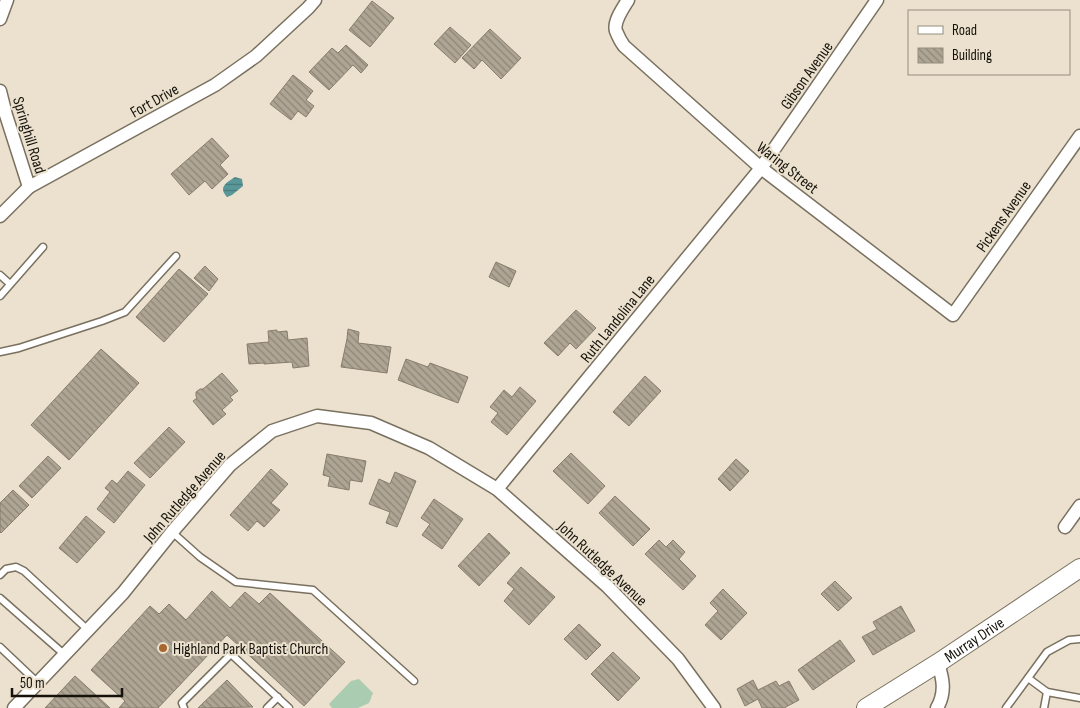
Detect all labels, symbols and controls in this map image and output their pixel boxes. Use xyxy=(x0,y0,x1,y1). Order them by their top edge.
legend xyxy=(908,10,1070,75)
text: Road xyxy=(952,21,977,40)
street label: Gibson Avenue xyxy=(777,38,838,113)
text: Building xyxy=(952,46,992,65)
street label: Fort Drive xyxy=(127,80,182,122)
street label: Springhill Road xyxy=(8,95,49,176)
street label: Waring Street xyxy=(752,138,822,198)
street label: Pickens Avenue xyxy=(973,178,1036,256)
street label: Ruth Landolina Lane xyxy=(577,271,659,367)
street label: John Rutledge Avenue xyxy=(139,447,230,548)
street label: John Rutledge Avenue xyxy=(552,517,651,610)
street label: Murray Drive xyxy=(941,614,1008,667)
place label: Highland Park Baptist Church xyxy=(173,640,328,659)
marker: Highland Park Baptist Church xyxy=(157,642,169,654)
scale bar xyxy=(12,666,122,698)
text: 50 m xyxy=(20,674,45,693)

